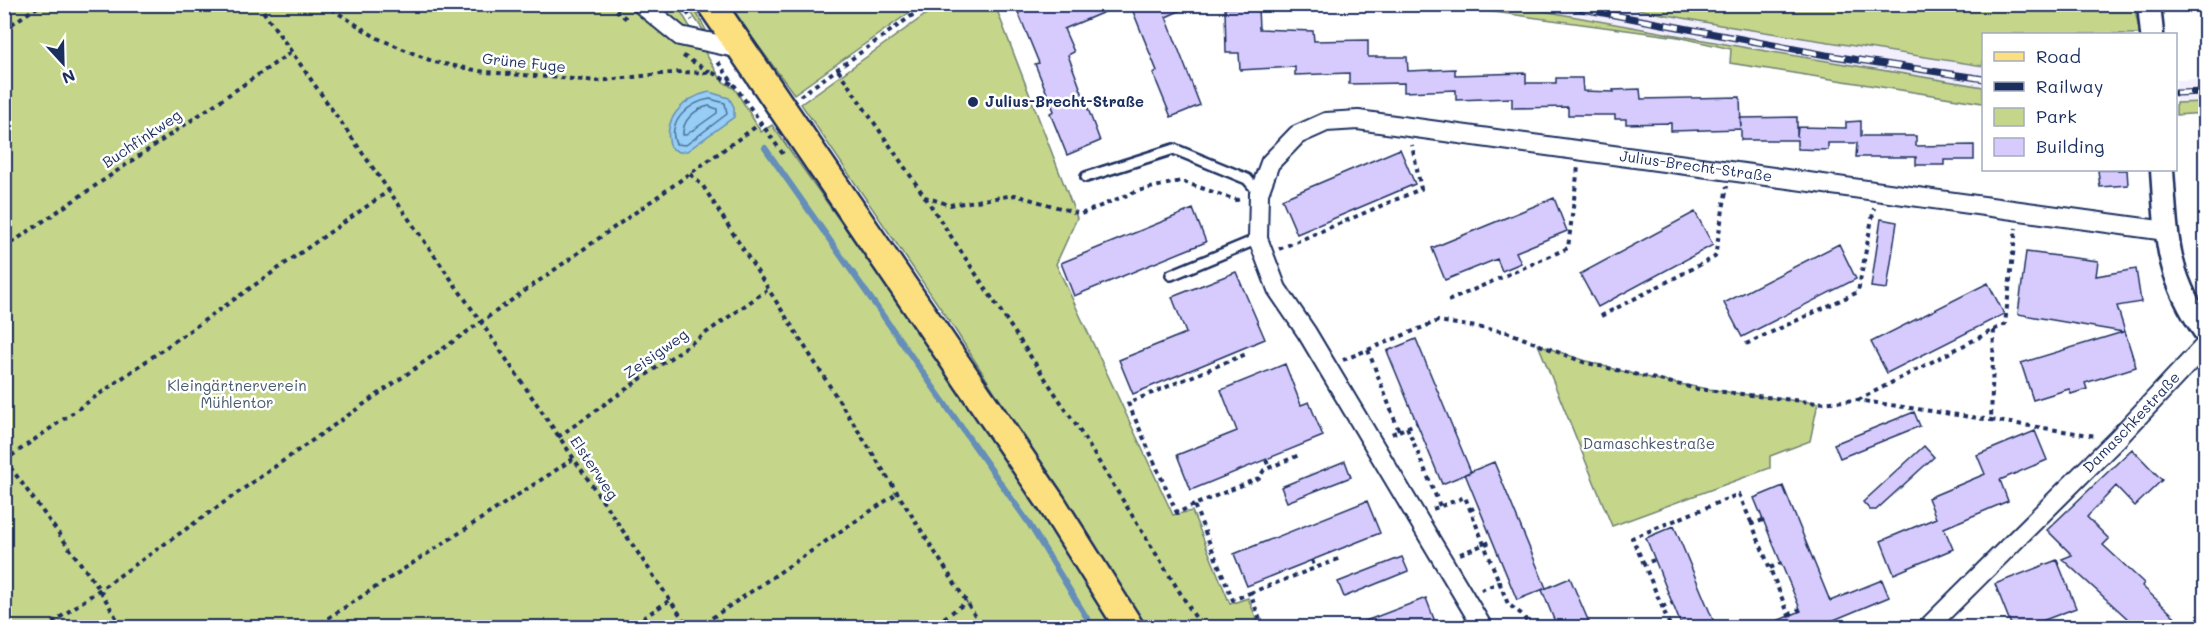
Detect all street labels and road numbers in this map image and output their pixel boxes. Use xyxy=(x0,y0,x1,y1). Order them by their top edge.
street label: Grüne Fuge xyxy=(481,48,567,76)
street label: Buchfinkweg xyxy=(98,104,185,172)
street label: Julius-Brecht-Straße xyxy=(1618,145,1774,186)
street label: Zeisigweg xyxy=(619,324,692,383)
street label: Damaschkestraße xyxy=(2078,367,2184,477)
street label: Elsterweg xyxy=(566,432,624,503)

